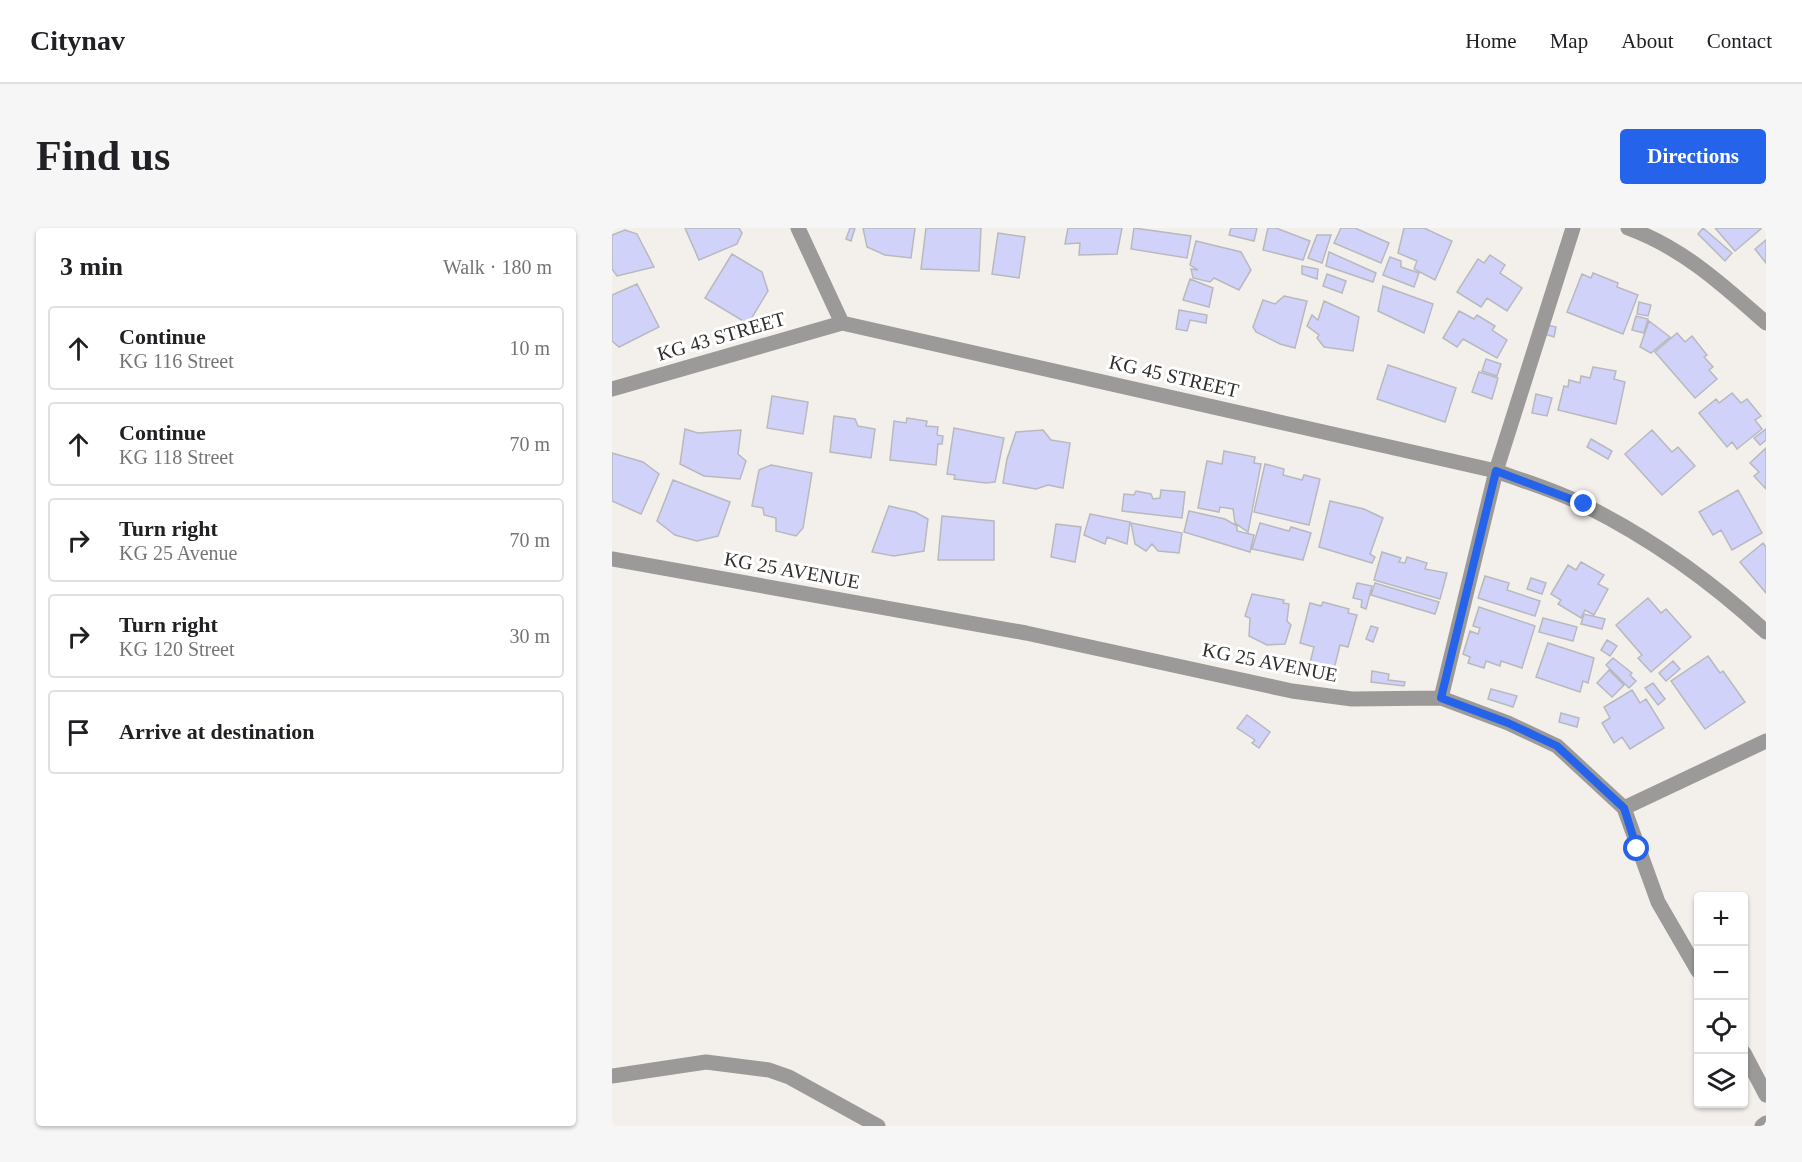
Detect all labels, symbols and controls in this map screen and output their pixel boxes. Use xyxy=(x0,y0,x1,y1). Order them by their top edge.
text: Citynav xyxy=(30,25,125,56)
text: Home xyxy=(1465,29,1517,53)
text: Map xyxy=(1550,29,1588,53)
text: About xyxy=(1621,29,1674,53)
text: Contact xyxy=(1707,29,1772,53)
button: Directions xyxy=(1620,129,1766,184)
text: Find us xyxy=(36,133,170,179)
text: 3 min xyxy=(60,252,123,281)
text: Walk · 180 m xyxy=(443,256,552,278)
street label: KG 43 STREET xyxy=(654,307,788,365)
text: Continue xyxy=(119,324,206,349)
icon: ahead xyxy=(62,332,95,365)
text: 10 m xyxy=(509,337,550,359)
text: KG 116 Street xyxy=(119,350,234,372)
street label: KG 45 STREET xyxy=(1107,350,1241,402)
text: Continue xyxy=(119,420,206,445)
icon: ahead xyxy=(62,428,95,461)
text: 70 m xyxy=(509,433,550,455)
text: KG 118 Street xyxy=(119,446,234,468)
route end xyxy=(1570,490,1596,516)
text: Turn right xyxy=(119,516,218,541)
icon: right xyxy=(62,524,95,557)
text: 70 m xyxy=(509,529,550,551)
text: KG 25 Avenue xyxy=(119,542,238,564)
street label: KG 25 AVENUE xyxy=(722,547,862,593)
text: Turn right xyxy=(119,612,218,637)
icon: right xyxy=(62,620,95,653)
text: 30 m xyxy=(509,625,550,647)
text: KG 120 Street xyxy=(119,638,235,660)
street label: KG 25 AVENUE xyxy=(1200,638,1340,686)
icon: arrive xyxy=(62,716,95,749)
text: Arrive at destination xyxy=(119,719,315,744)
route start xyxy=(1623,835,1649,861)
map controls xyxy=(1694,892,1748,1108)
button: + xyxy=(1694,892,1748,946)
button: − xyxy=(1694,946,1748,1000)
button: locate xyxy=(1694,1000,1748,1054)
button: layers xyxy=(1694,1054,1748,1108)

